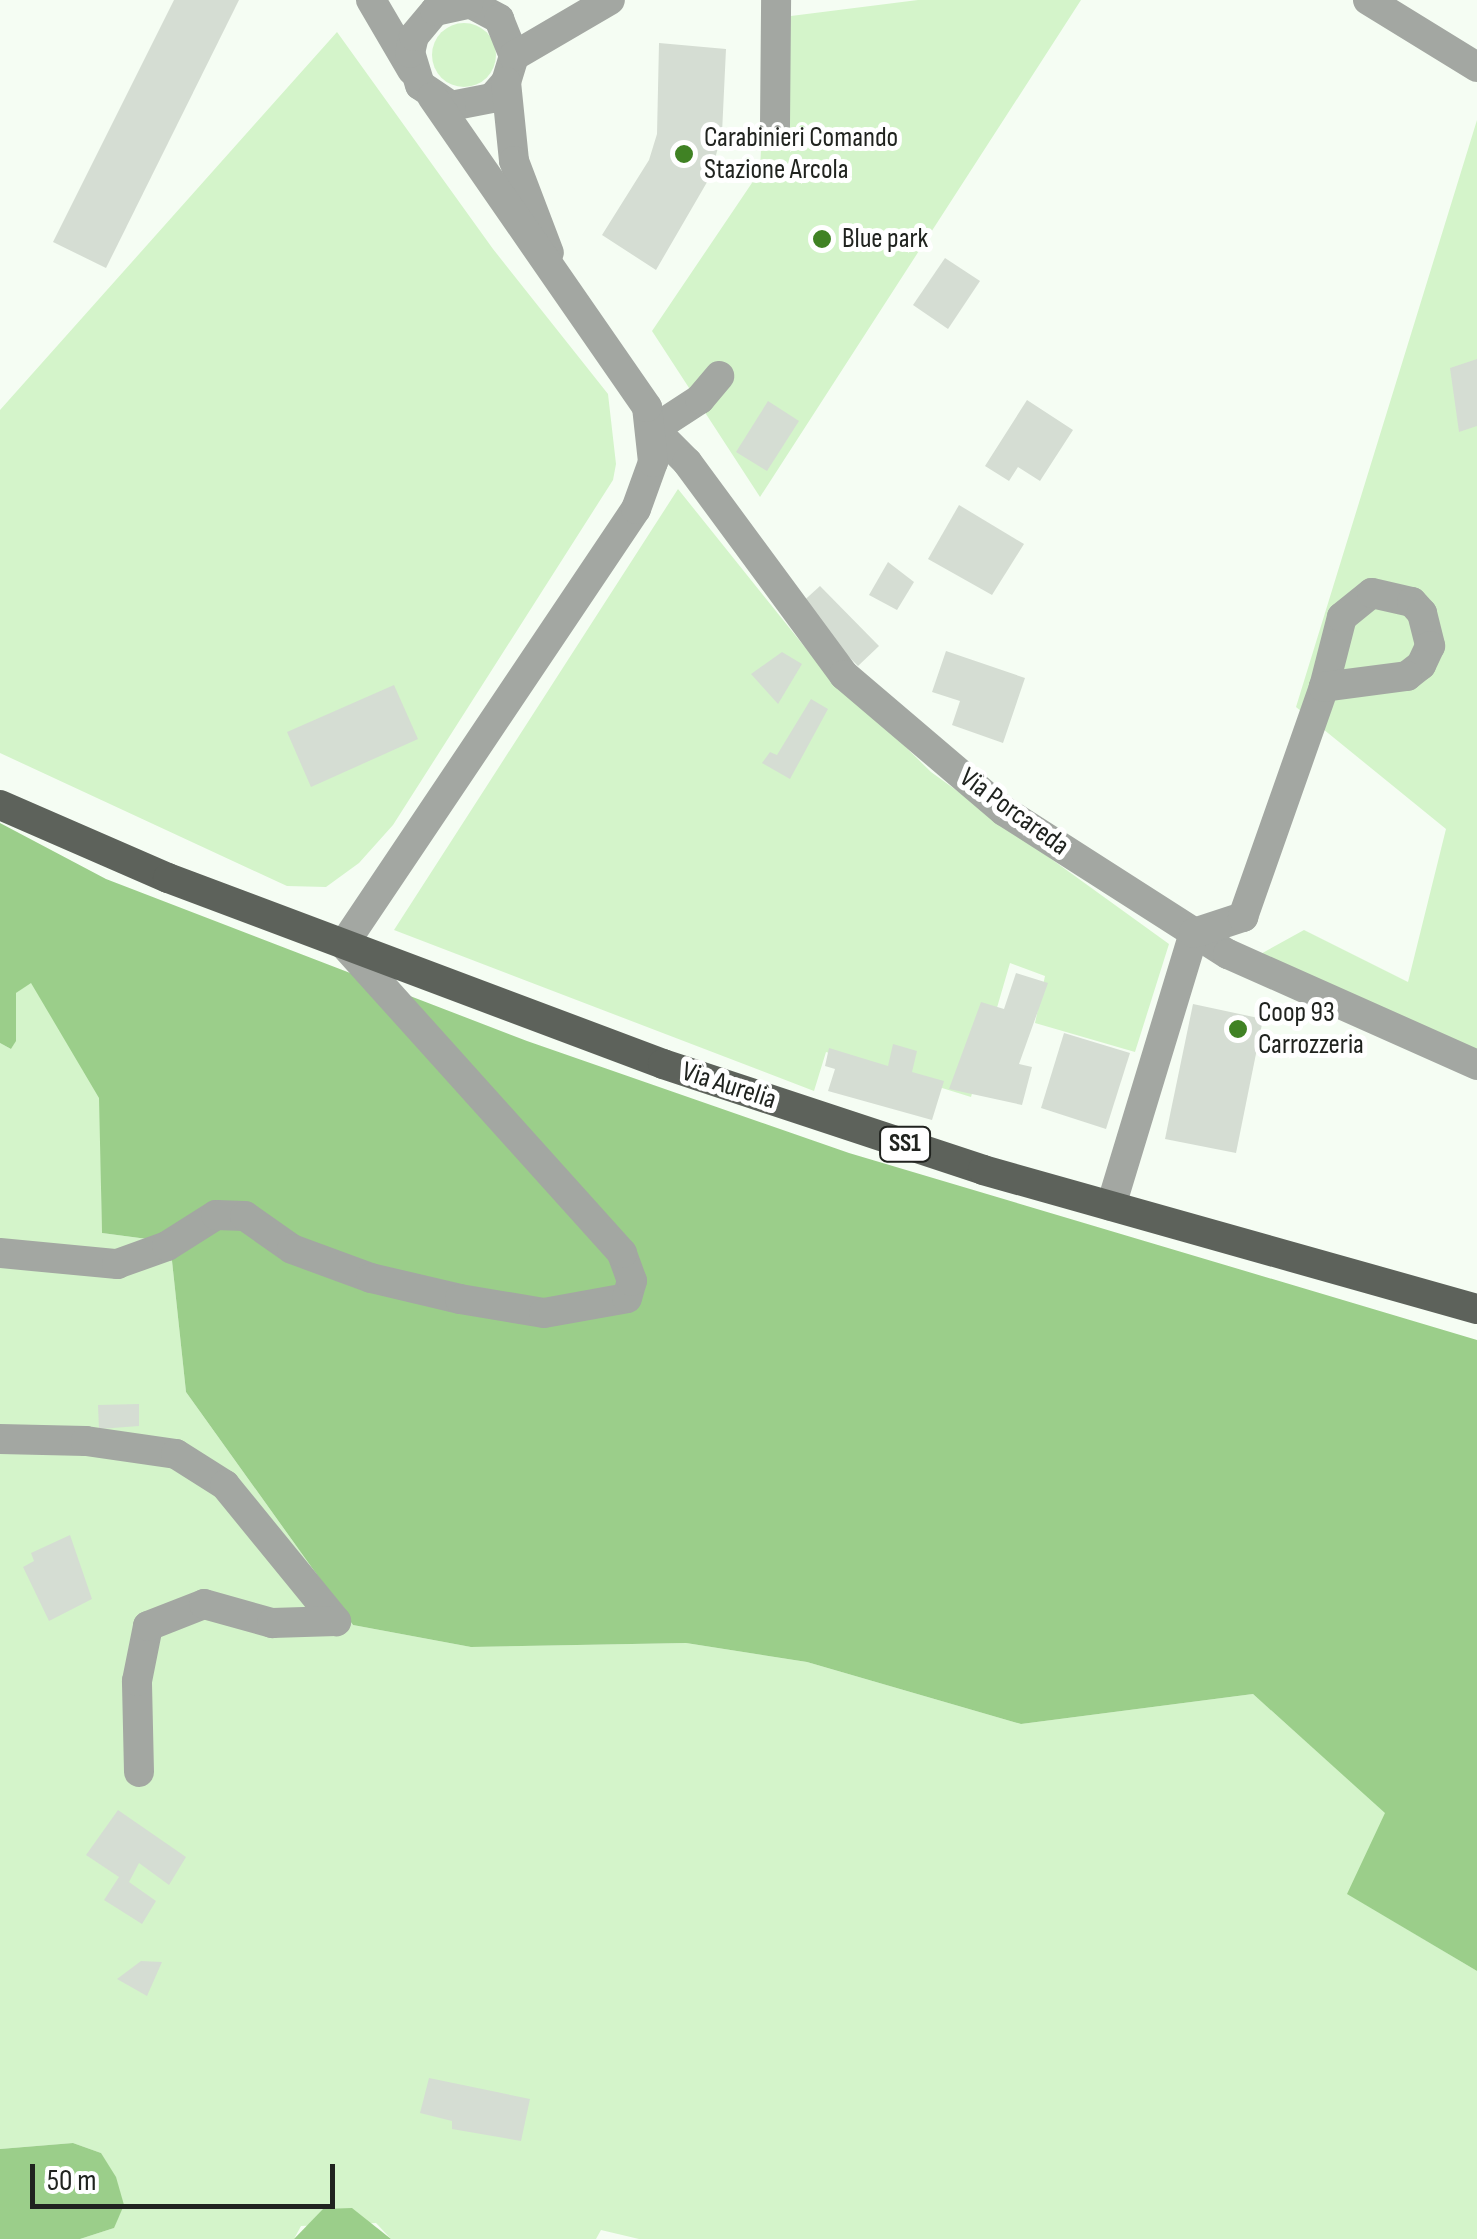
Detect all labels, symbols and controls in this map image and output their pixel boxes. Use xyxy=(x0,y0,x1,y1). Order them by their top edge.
place label: Carabinieri Comando Stazione Arcola xyxy=(704,121,898,187)
marker: Carabinieri Comando Stazione Arcola xyxy=(673,143,695,165)
place label: Blue park xyxy=(842,222,928,256)
marker: Blue park xyxy=(811,228,833,250)
street label: Via Porcareda xyxy=(953,761,1075,863)
place label: Coop 93 Carrozzeria xyxy=(1258,996,1364,1062)
marker: Coop 93 Carrozzeria xyxy=(1227,1018,1249,1040)
street label: Via Aurelia xyxy=(678,1055,780,1117)
road number: SS1 xyxy=(878,1124,932,1164)
scale bar xyxy=(35,2144,340,2206)
text: 50 m xyxy=(47,2163,96,2199)

